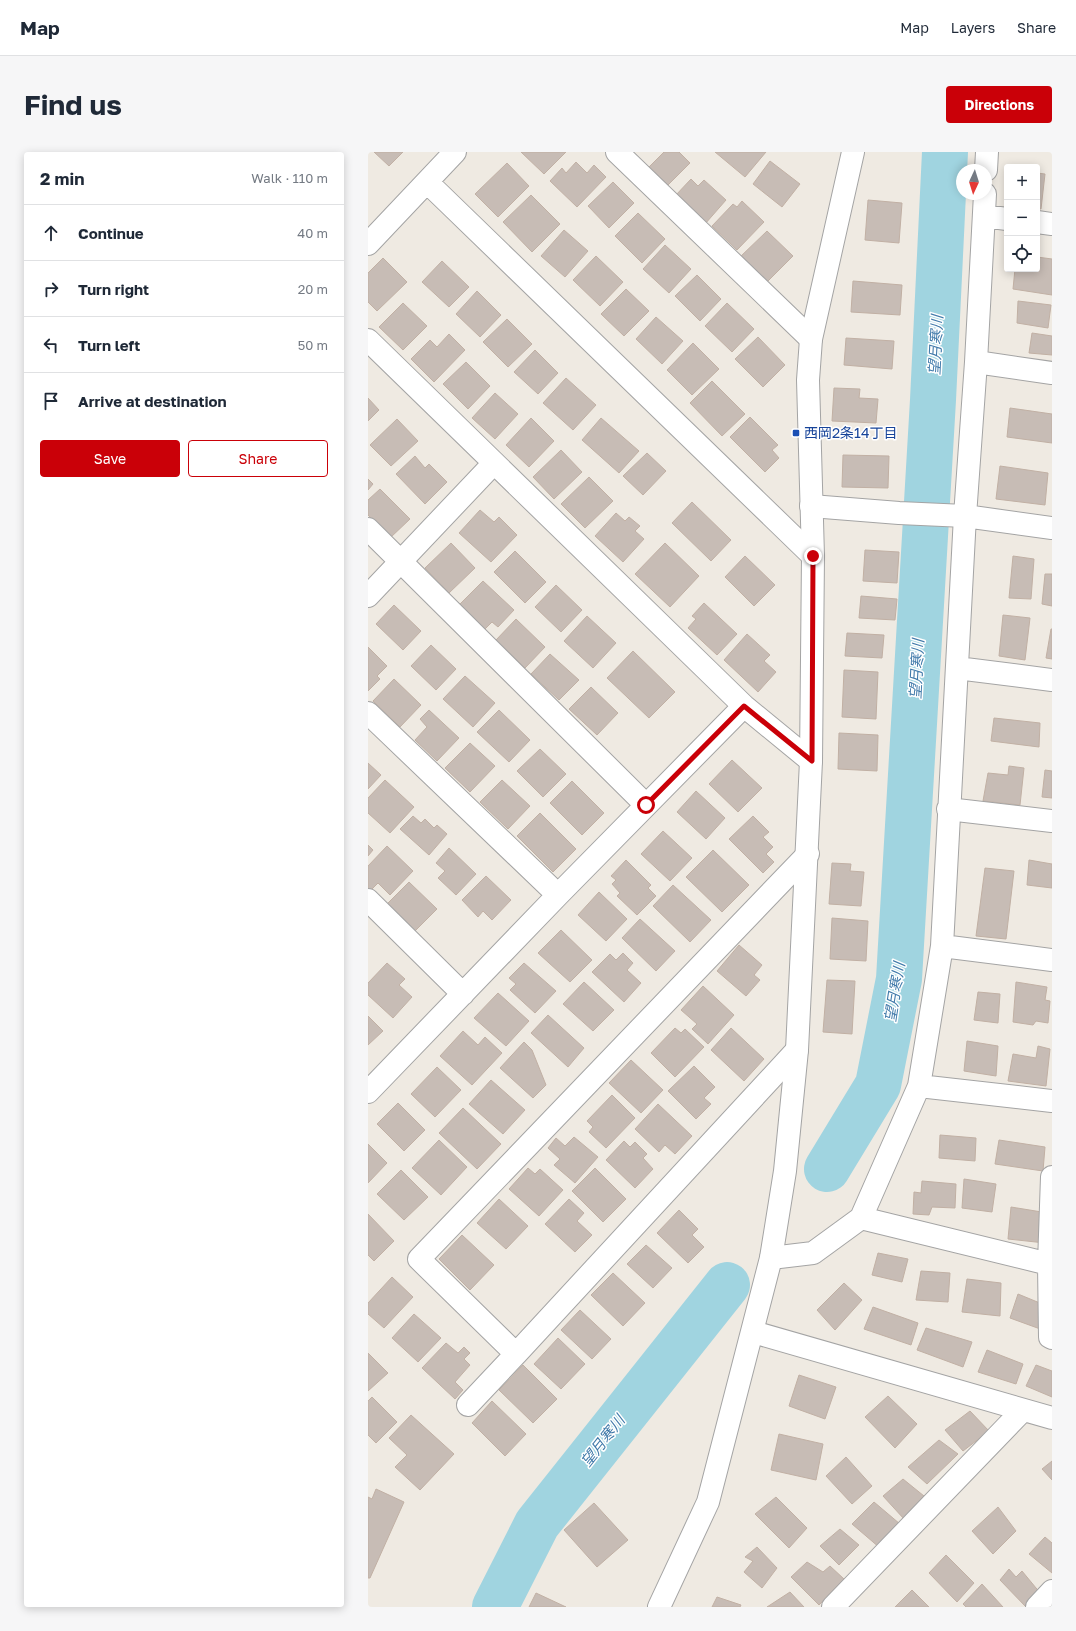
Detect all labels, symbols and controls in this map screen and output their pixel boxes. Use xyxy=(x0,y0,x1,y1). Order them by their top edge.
text: Map xyxy=(20,16,60,39)
text: Map xyxy=(900,19,929,36)
text: Layers xyxy=(951,19,995,36)
text: Share xyxy=(1017,19,1056,36)
button: Directions xyxy=(946,86,1052,123)
text: Find us xyxy=(24,88,122,121)
north arrow xyxy=(956,164,992,200)
map controls xyxy=(1004,164,1040,272)
button: + xyxy=(1004,164,1040,200)
text: 2 min xyxy=(40,168,84,189)
text: Walk · 110 m xyxy=(251,170,328,186)
button: − xyxy=(1004,200,1040,236)
icon: ahead xyxy=(40,222,62,244)
text: Continue xyxy=(78,224,144,242)
text: 40 m xyxy=(297,225,328,241)
button: locate xyxy=(1004,236,1040,272)
icon: right xyxy=(40,278,62,300)
text: Turn right xyxy=(78,280,149,298)
text: 20 m xyxy=(298,281,328,297)
water label: 望月寒川 xyxy=(924,313,946,375)
icon: left xyxy=(40,334,62,356)
text: Turn left xyxy=(78,336,140,354)
text: 50 m xyxy=(298,337,328,353)
icon: arrive xyxy=(40,390,62,412)
text: Arrive at destination xyxy=(78,392,227,410)
place label: 西岡2条14丁目 xyxy=(804,424,897,441)
marker: 西岡2条14丁目 xyxy=(791,428,801,438)
button: Save xyxy=(40,440,180,477)
button: Share xyxy=(188,440,328,477)
route end xyxy=(804,547,822,565)
water label: 望月寒川 xyxy=(905,637,927,699)
route start xyxy=(637,796,655,814)
water label: 望月寒川 xyxy=(880,959,908,1023)
water label: 望月寒川 xyxy=(577,1410,629,1470)

